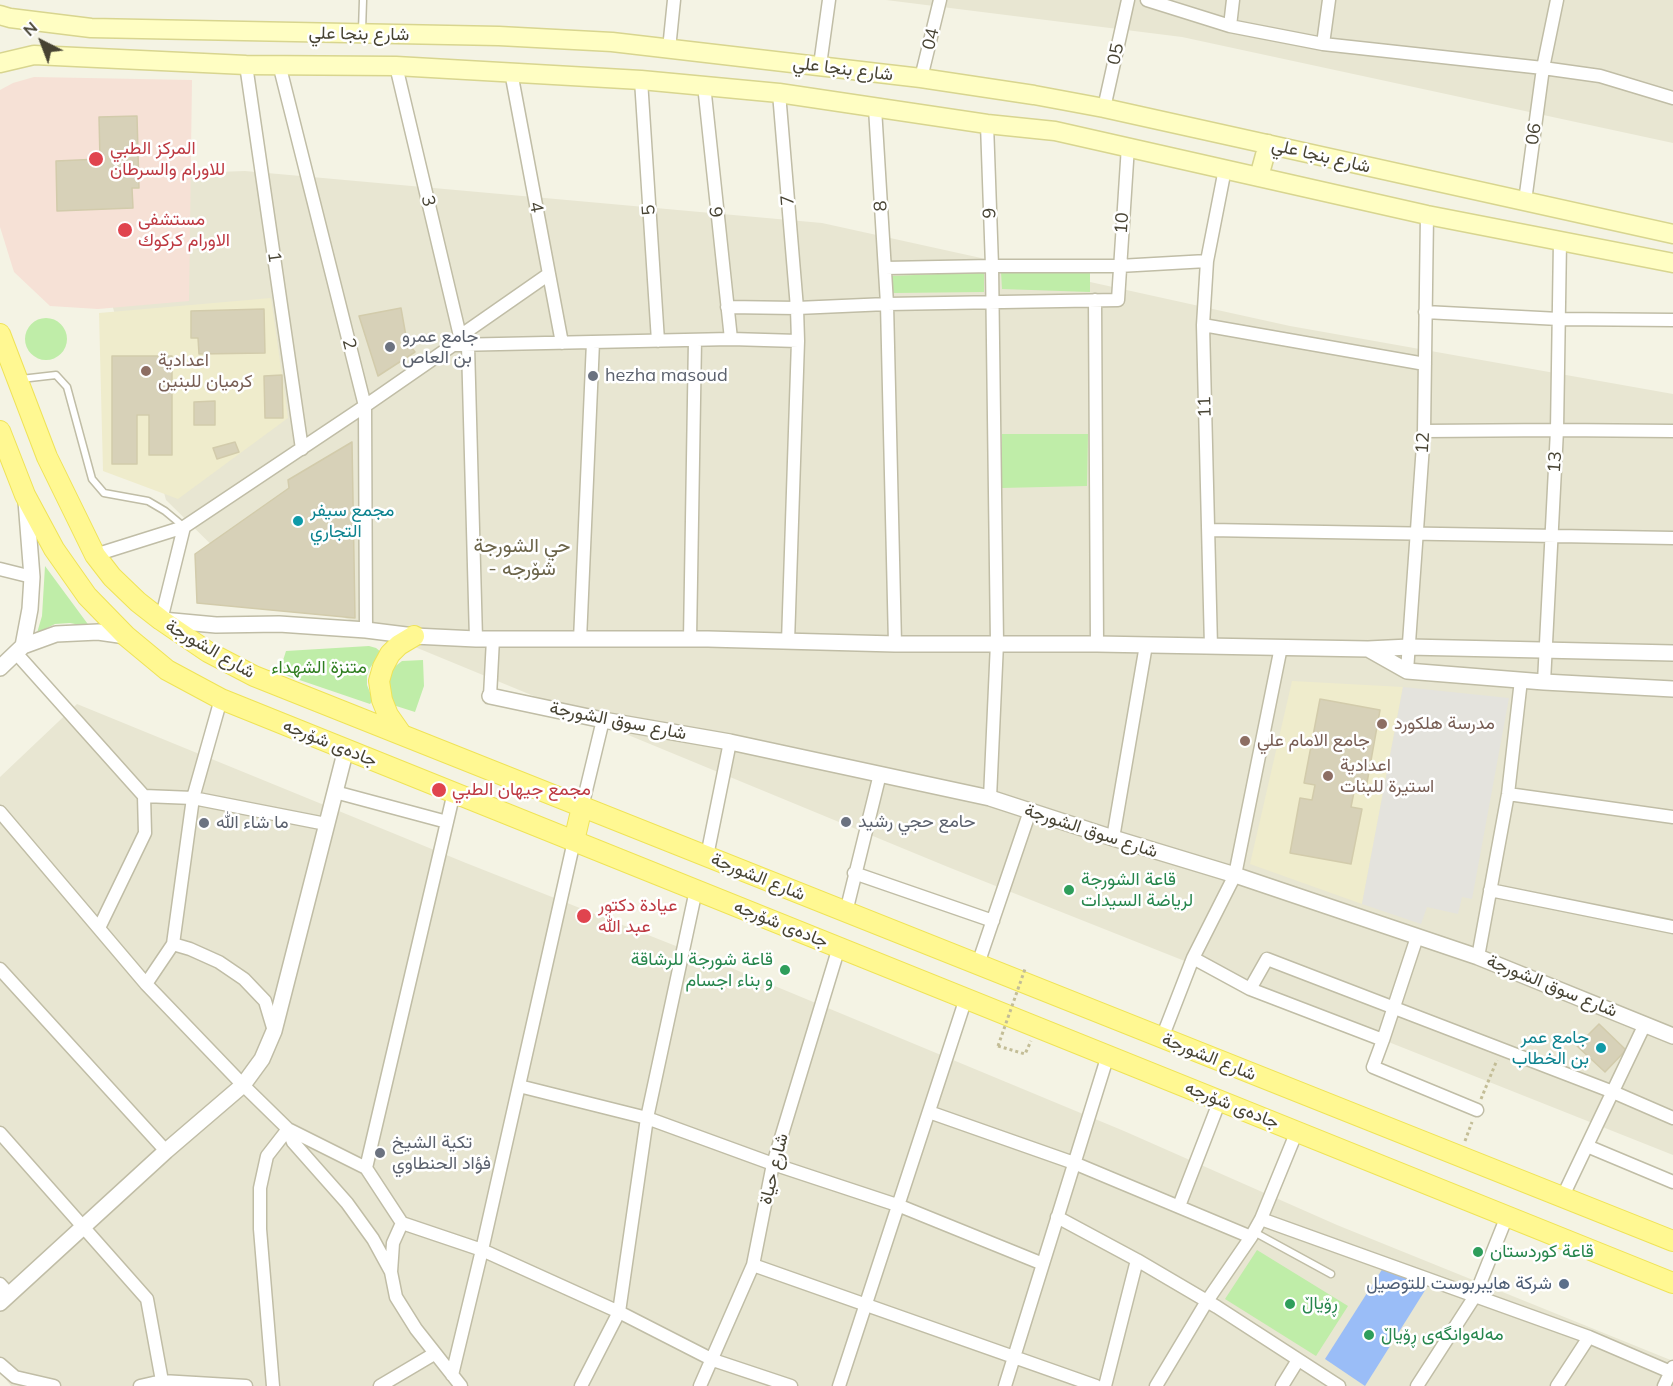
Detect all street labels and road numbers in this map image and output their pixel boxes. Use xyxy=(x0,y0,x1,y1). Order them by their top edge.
street label: شارع بنجا علي xyxy=(308,22,410,46)
street label: 04 xyxy=(918,26,944,52)
street label: 05 xyxy=(1103,41,1129,67)
street label: شارع بنجا علي xyxy=(792,52,894,86)
street label: 06 xyxy=(1522,122,1546,146)
street label: شارع بنجا علي xyxy=(1269,134,1373,178)
street label: 3 xyxy=(416,193,440,209)
street label: 7 xyxy=(777,194,799,206)
street label: 4 xyxy=(524,200,548,214)
street label: 8 xyxy=(870,200,892,212)
street label: 5 xyxy=(638,204,660,216)
street label: 6 xyxy=(706,206,728,218)
street label: 9 xyxy=(979,207,1001,219)
street label: 10 xyxy=(1110,211,1134,235)
street label: 1 xyxy=(263,250,285,264)
street label: 2 xyxy=(337,336,361,352)
street label: 11 xyxy=(1194,396,1216,418)
street label: 12 xyxy=(1412,432,1434,454)
street label: 13 xyxy=(1543,450,1567,474)
street label: شارع الشورجة xyxy=(161,615,259,683)
street label: شارع سوق الشورجة xyxy=(548,697,688,745)
street label: جادەی شۆرجە xyxy=(280,714,380,772)
street label: شارع سوق الشورجة xyxy=(1022,799,1160,863)
street label: شارع الشورجة xyxy=(708,848,808,906)
street label: جادەی شۆرجە xyxy=(731,895,831,953)
street label: شارع سوق الشورجة xyxy=(1484,950,1620,1022)
street label: شارع الشورجة xyxy=(1159,1028,1259,1086)
street label: جادەی شۆرجە xyxy=(1182,1076,1282,1134)
street label: شارع حياة xyxy=(755,1131,793,1207)

